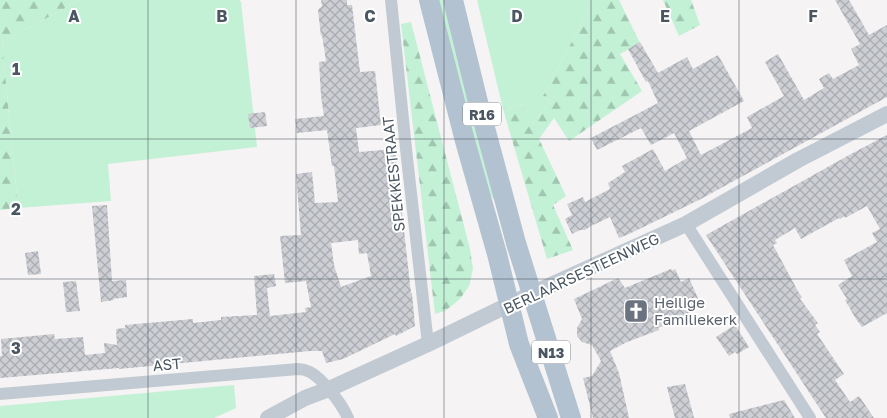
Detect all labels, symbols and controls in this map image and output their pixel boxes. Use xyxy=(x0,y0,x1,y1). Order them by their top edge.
text: A xyxy=(68,6,80,26)
text: B xyxy=(216,6,228,26)
text: C xyxy=(364,6,376,26)
text: D xyxy=(511,6,523,26)
text: E xyxy=(660,6,670,26)
text: F xyxy=(808,6,818,26)
text: 1 xyxy=(12,59,20,79)
road number: R16 xyxy=(463,102,501,126)
street label: SPEKKESTRAAT xyxy=(378,115,408,233)
text: 2 xyxy=(11,199,21,219)
street label: BERLAARSESTEENWEG xyxy=(500,229,662,317)
place label: Heilige Familiekerk xyxy=(654,293,738,328)
church icon: Heilige Familiekerk xyxy=(623,298,649,324)
text: 3 xyxy=(11,338,21,358)
road number: N13 xyxy=(532,341,570,364)
street label: AST xyxy=(152,354,182,374)

